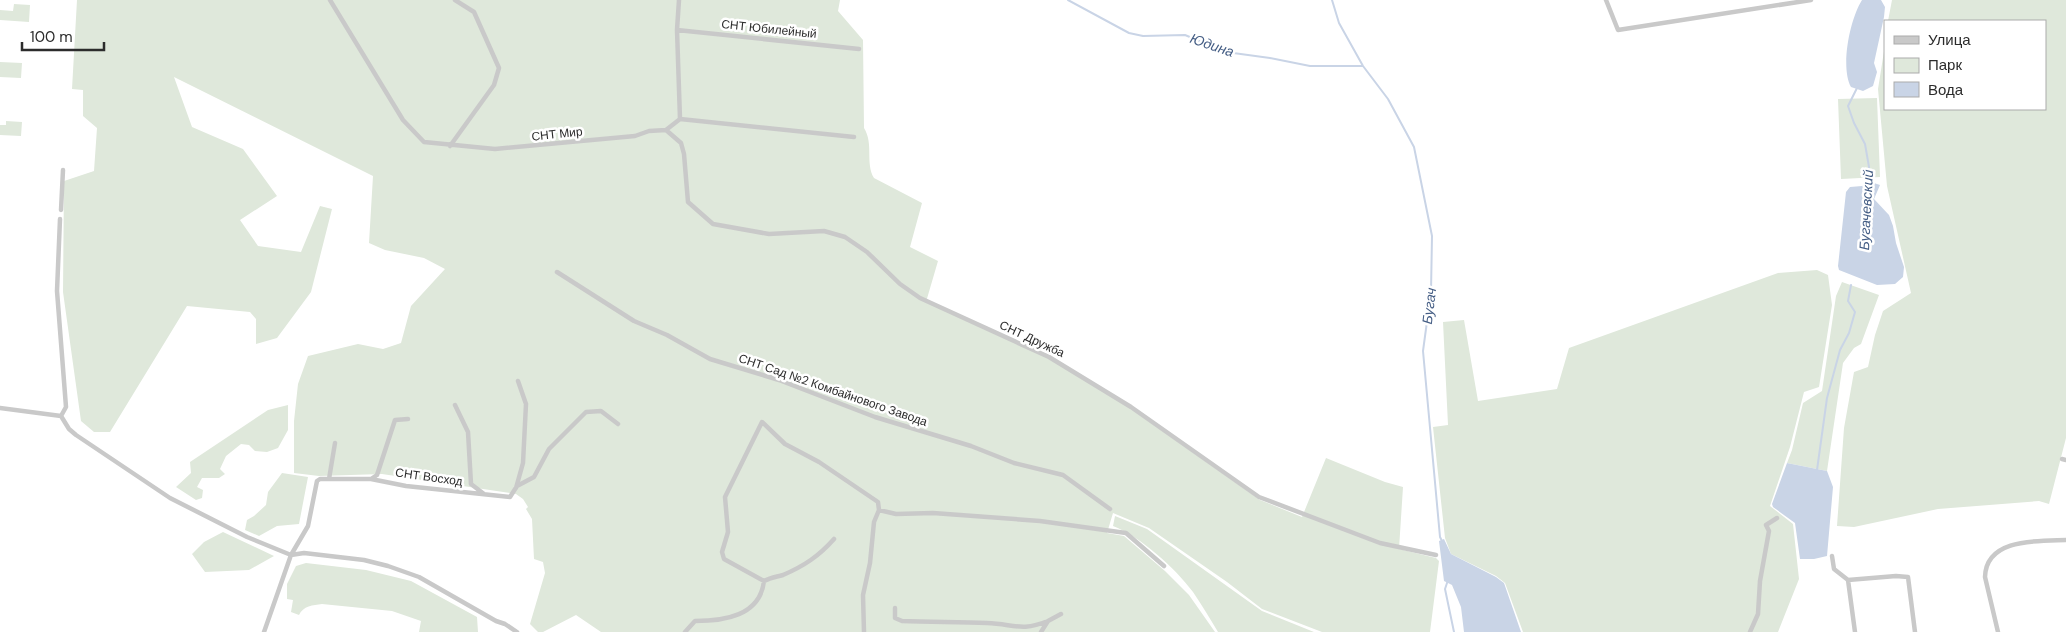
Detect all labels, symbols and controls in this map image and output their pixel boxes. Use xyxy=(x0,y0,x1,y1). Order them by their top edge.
street label: СНТ Юбилейный xyxy=(720,16,818,42)
scale bar xyxy=(22,20,105,52)
legend xyxy=(1884,20,2046,110)
text: 100 m xyxy=(30,27,73,47)
water label: Юдина xyxy=(1188,29,1237,61)
text: Улица xyxy=(1928,30,1971,50)
text: Парк xyxy=(1928,55,1962,75)
text: Вода xyxy=(1928,80,1964,100)
street label: СНТ Мир xyxy=(531,123,584,145)
water label: Бугачевский xyxy=(1855,169,1877,251)
water label: Бугач xyxy=(1418,287,1440,325)
street label: СНТ Дружба xyxy=(997,317,1067,361)
street label: СНТ Сад №2 Комбайнового Завода xyxy=(736,350,930,430)
street label: СНТ Восход xyxy=(394,464,464,490)

